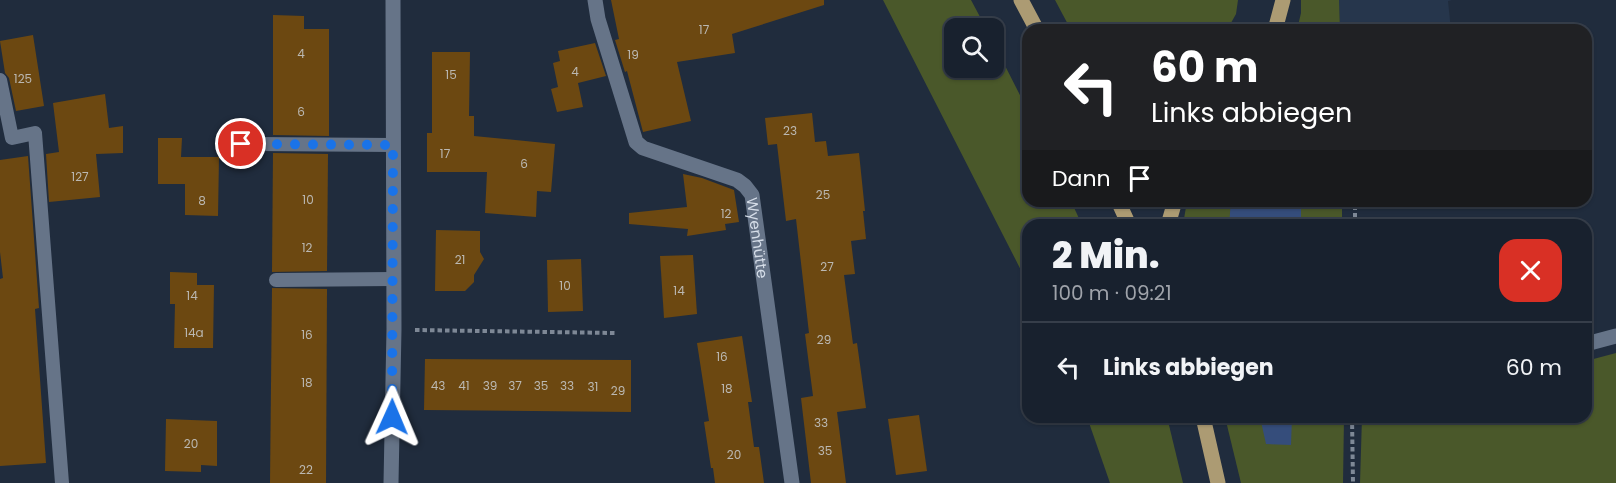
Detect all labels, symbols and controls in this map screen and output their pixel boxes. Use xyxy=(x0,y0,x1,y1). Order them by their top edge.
map controls xyxy=(944,18,1004,78)
button: search xyxy=(944,18,1004,78)
house number: 17 xyxy=(699,21,710,38)
text: 60 m xyxy=(1151,38,1259,97)
house number: 4 xyxy=(297,45,305,62)
house number: 19 xyxy=(627,46,639,63)
icon: left xyxy=(1052,48,1130,126)
house number: 4 xyxy=(571,63,579,80)
house number: 15 xyxy=(445,66,457,83)
house number: 125 xyxy=(14,70,32,87)
text: Links abbiegen xyxy=(1151,94,1352,131)
house number: 6 xyxy=(297,103,305,120)
pin xyxy=(215,118,266,169)
house number: 23 xyxy=(783,122,797,139)
icon: arrive xyxy=(224,127,257,160)
house number: 17 xyxy=(440,145,451,162)
house number: 6 xyxy=(520,155,528,172)
icon: arrive xyxy=(1123,162,1156,195)
text: Dann xyxy=(1052,163,1111,194)
house number: 127 xyxy=(71,168,89,185)
house number: 25 xyxy=(816,186,830,203)
house number: 10 xyxy=(302,191,314,208)
house number: 8 xyxy=(198,192,206,209)
street label: Wyenhütte xyxy=(742,196,774,279)
house number: 12 xyxy=(721,205,731,222)
text: 2 Min. xyxy=(1052,230,1160,281)
house number: 12 xyxy=(302,239,312,256)
button: close xyxy=(1499,239,1562,302)
house number: 21 xyxy=(455,251,465,268)
house number: 27 xyxy=(820,258,834,275)
house number: 10 xyxy=(559,277,571,294)
text: 100 m · 09:21 xyxy=(1052,279,1172,307)
house number: 14 xyxy=(673,282,685,299)
house number: 14 xyxy=(186,287,198,304)
house number: 14a xyxy=(184,324,204,341)
house number: 16 xyxy=(301,326,313,343)
house number: 29 xyxy=(817,331,831,348)
house number: 16 xyxy=(716,348,728,365)
icon: left xyxy=(1052,351,1085,384)
text: Links abbiegen xyxy=(1103,352,1274,383)
text: 60 m xyxy=(1506,352,1562,383)
house number: 18 xyxy=(301,374,313,391)
house number: 43 xyxy=(431,377,445,394)
house number: 41 xyxy=(458,377,470,394)
house number: 39 xyxy=(483,377,497,394)
house number: 37 xyxy=(508,377,522,394)
house number: 35 xyxy=(534,377,548,394)
house number: 33 xyxy=(560,377,574,394)
house number: 31 xyxy=(588,378,598,395)
house number: 18 xyxy=(721,380,733,397)
house number: 29 xyxy=(611,382,625,399)
position arrow xyxy=(360,385,424,449)
house number: 33 xyxy=(814,414,828,431)
house number: 20 xyxy=(184,435,198,452)
house number: 35 xyxy=(818,442,832,459)
house number: 20 xyxy=(727,446,741,463)
house number: 22 xyxy=(299,461,313,478)

